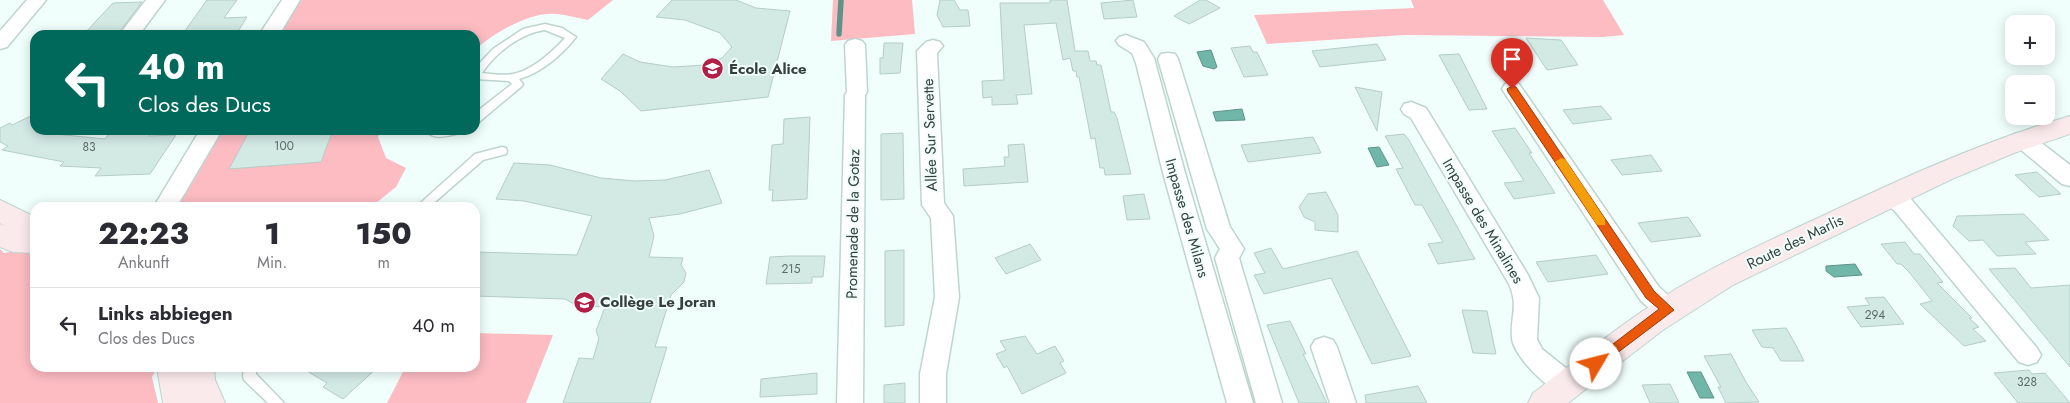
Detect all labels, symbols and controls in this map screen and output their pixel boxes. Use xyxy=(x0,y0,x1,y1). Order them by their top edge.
map controls xyxy=(2005,15,2055,125)
button: + xyxy=(2005,15,2055,65)
pin xyxy=(1491,38,1533,89)
text: 40 m xyxy=(138,42,225,92)
icon: arrive xyxy=(1498,45,1526,73)
icon: left xyxy=(55,50,120,115)
school or university icon: École Alice xyxy=(701,57,725,81)
place label: École Alice xyxy=(729,58,807,80)
button: − xyxy=(2005,75,2055,125)
street label: Allée Sur Servette xyxy=(917,78,943,192)
text: Clos des Ducs xyxy=(138,88,271,120)
house number: 100 xyxy=(274,137,294,155)
house number: 83 xyxy=(82,138,96,156)
street label: Promenade de la Gotaz xyxy=(841,149,865,299)
street label: Impasse des Minalines xyxy=(1437,154,1529,288)
street label: Impasse des Milans xyxy=(1159,156,1215,280)
street label: Route des Marlis xyxy=(1743,209,1847,275)
text: 22:23 xyxy=(98,212,189,255)
text: 1 xyxy=(264,212,280,255)
text: 150 xyxy=(355,212,412,255)
text: Ankunft xyxy=(118,251,169,274)
text: Min. xyxy=(257,251,287,274)
text: m xyxy=(377,251,390,274)
house number: 215 xyxy=(782,260,801,278)
school or university icon: Collège Le Joran xyxy=(572,290,596,314)
place label: Collège Le Joran xyxy=(600,291,716,313)
text: Links abbiegen xyxy=(98,300,233,327)
house number: 294 xyxy=(1865,306,1885,324)
icon: left xyxy=(55,311,83,339)
text: 40 m xyxy=(412,312,455,339)
text: Clos des Ducs xyxy=(98,327,195,350)
position arrow xyxy=(1569,337,1621,389)
house number: 328 xyxy=(2017,373,2037,391)

